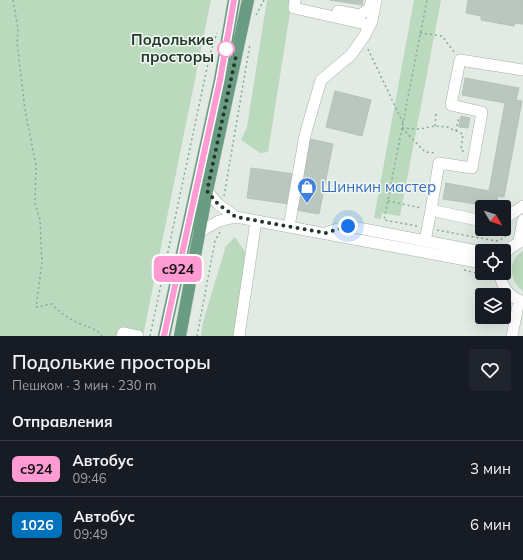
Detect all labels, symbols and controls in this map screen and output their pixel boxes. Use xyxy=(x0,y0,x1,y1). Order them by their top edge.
place label: Подолькие просторы xyxy=(131,30,214,66)
marker: Подолькие просторы xyxy=(217,40,235,58)
shop icon: Шинкин мастер xyxy=(296,176,318,204)
place label: Шинкин мастер xyxy=(321,177,436,196)
north arrow xyxy=(475,200,511,236)
map controls xyxy=(475,200,511,324)
your location xyxy=(338,216,358,236)
button: locate xyxy=(475,244,511,280)
line badge: с924 xyxy=(150,256,206,282)
text: с924 xyxy=(162,260,194,278)
button: layers xyxy=(475,288,511,324)
button: heart xyxy=(469,349,511,391)
text: Подолькие просторы xyxy=(12,350,211,374)
text: Пешком · 3 мин · 230 m xyxy=(12,377,156,393)
text: Отправления xyxy=(12,412,113,431)
text: Автобус xyxy=(72,451,134,470)
text: 3 мин xyxy=(470,459,511,478)
text: с924 xyxy=(20,460,52,478)
text: 09:46 xyxy=(72,470,107,486)
text: Автобус xyxy=(74,507,135,526)
text: 6 мин xyxy=(470,515,511,534)
text: 1026 xyxy=(20,516,54,534)
text: 09:49 xyxy=(74,526,108,542)

